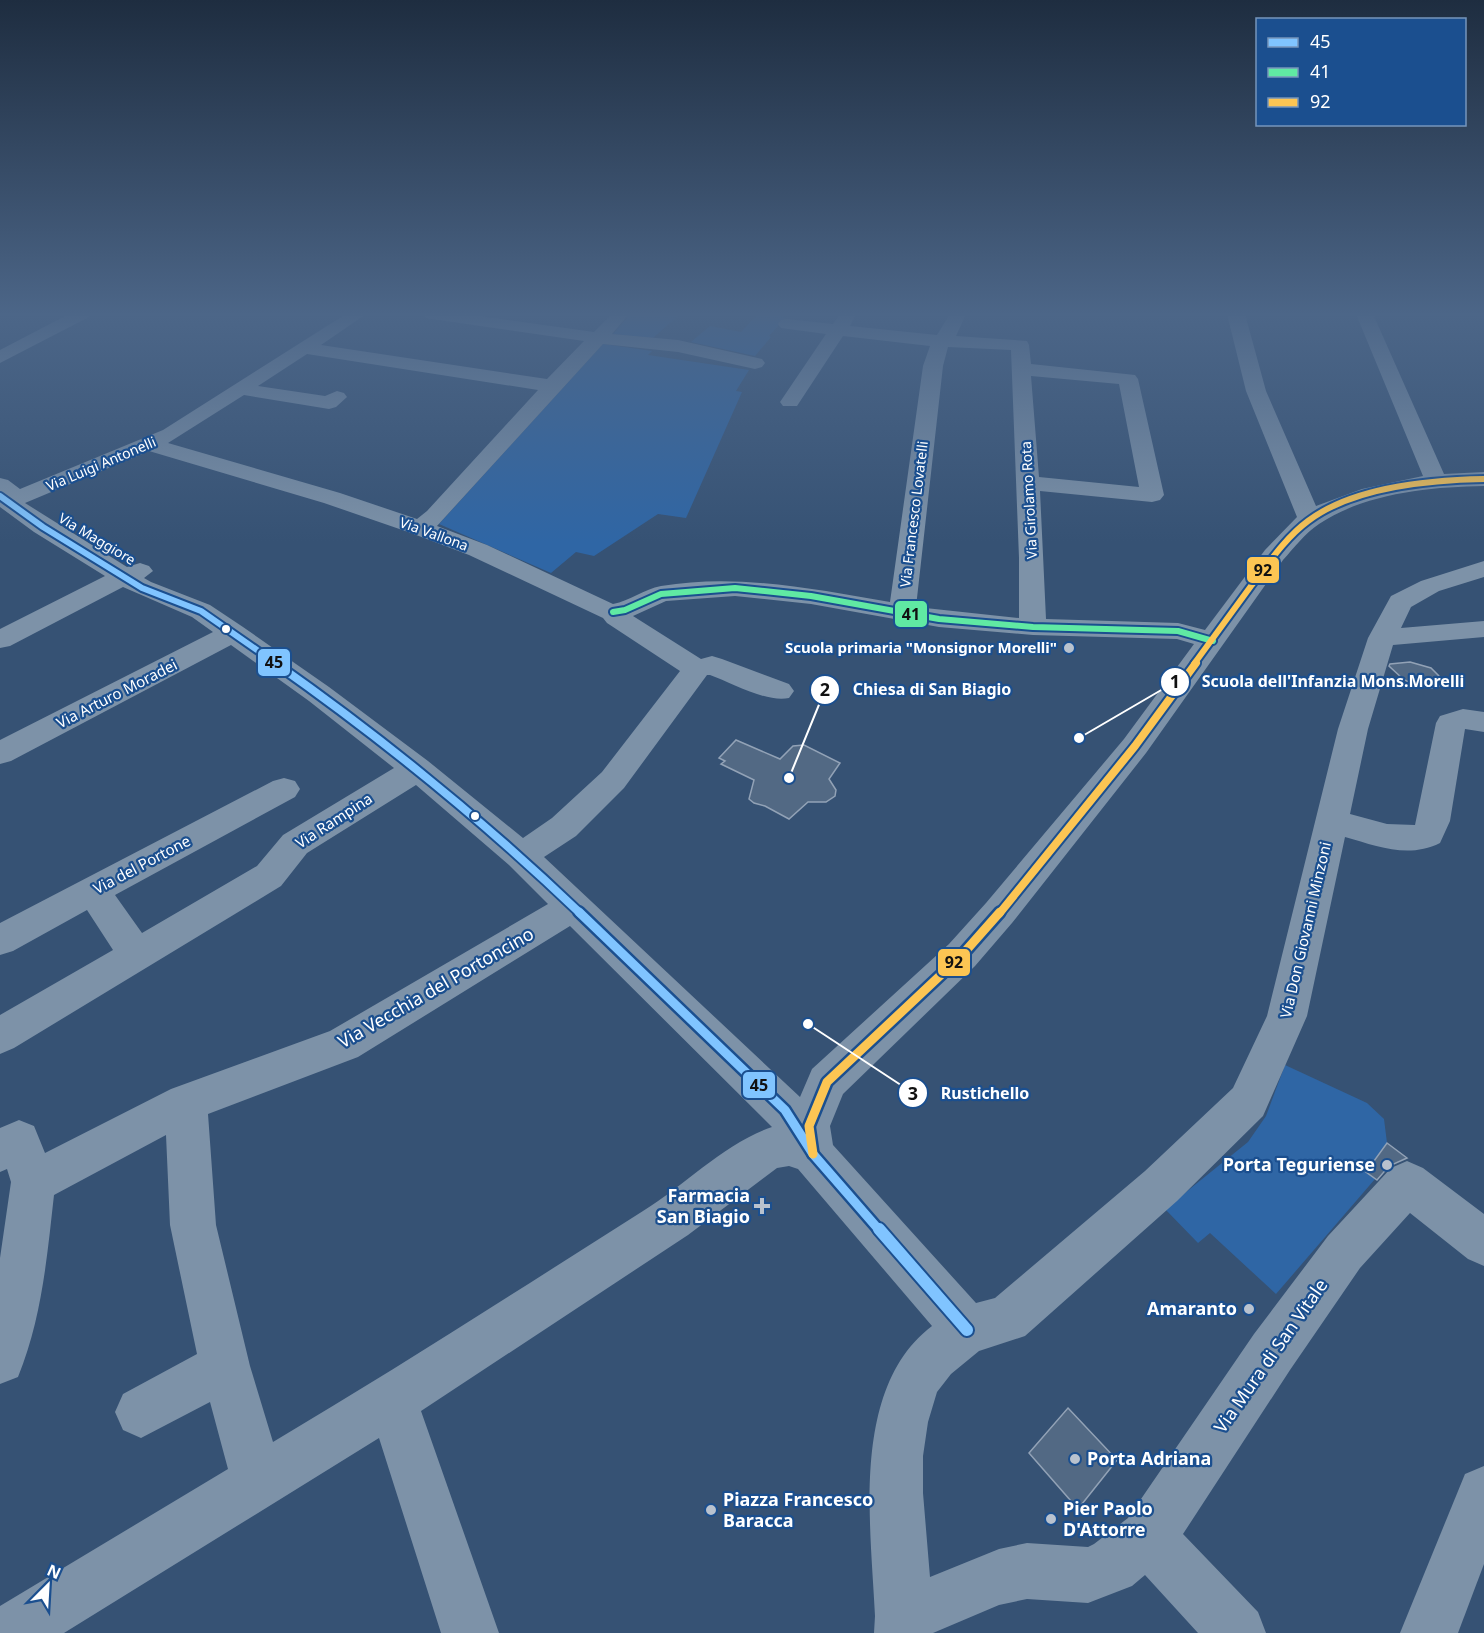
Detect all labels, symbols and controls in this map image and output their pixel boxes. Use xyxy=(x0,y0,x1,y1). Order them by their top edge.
legend xyxy=(1256,18,1466,126)
text: 45 xyxy=(1310,29,1331,53)
text: 41 xyxy=(1310,59,1331,83)
text: 92 xyxy=(1310,89,1331,113)
street label: Via Luigi Antonelli xyxy=(43,432,159,495)
street label: Via Francesco Lovatelli xyxy=(895,440,932,588)
street label: Via Girolamo Rota xyxy=(1016,441,1041,559)
street label: Via Maggiore xyxy=(55,508,139,569)
street label: Via Vallona xyxy=(397,512,471,555)
line badge: 92 xyxy=(1246,556,1280,584)
text: 92 xyxy=(1254,559,1272,581)
line badge: 41 xyxy=(894,600,928,628)
text: 41 xyxy=(902,603,920,625)
unlabelled marker xyxy=(220,623,232,635)
place label: Scuola primaria "Monsignor Morelli" xyxy=(785,637,1057,657)
marker: Scuola primaria "Monsignor Morelli" xyxy=(1062,641,1076,655)
line badge: 45 xyxy=(257,648,291,677)
text: 45 xyxy=(265,651,283,673)
street label: Via Arturo Moradei xyxy=(53,654,180,732)
callout: Scuola dell'Infanzia Mons.Morelli xyxy=(1160,665,1476,699)
text: 1 xyxy=(1170,669,1180,693)
text: Scuola dell'Infanzia Mons.Morelli xyxy=(1202,670,1464,692)
callout: Chiesa di San Biagio xyxy=(810,673,1023,707)
text: 2 xyxy=(820,677,830,701)
text: Chiesa di San Biagio xyxy=(853,678,1011,700)
street label: Via Rampina xyxy=(291,788,376,852)
unlabelled marker xyxy=(469,810,481,822)
street label: Via del Portone xyxy=(90,830,194,898)
street label: Via Don Giovanni Minzoni xyxy=(1275,840,1335,1020)
street label: Via Vecchia del Portoncino xyxy=(333,921,538,1053)
line badge: 92 xyxy=(937,948,971,977)
text: 92 xyxy=(945,951,963,973)
line badge: 45 xyxy=(742,1071,776,1099)
text: 45 xyxy=(750,1074,768,1096)
callout: Rustichello xyxy=(898,1076,1041,1110)
text: 3 xyxy=(908,1081,918,1105)
text: Rustichello xyxy=(941,1082,1029,1104)
place label: Porta Teguriense xyxy=(1223,1152,1375,1176)
marker: Porta Teguriense xyxy=(1380,1158,1394,1172)
place label: Farmacia San Biagio xyxy=(657,1183,750,1228)
marker: Farmacia San Biagio xyxy=(755,1199,769,1213)
street label: Via Mura di San Vitale xyxy=(1208,1274,1332,1437)
place label: Amaranto xyxy=(1147,1296,1237,1320)
marker: Amaranto xyxy=(1242,1302,1256,1316)
place label: Porta Adriana xyxy=(1087,1446,1211,1470)
marker: Porta Adriana xyxy=(1068,1452,1082,1466)
place label: Piazza Francesco Baracca xyxy=(723,1487,873,1532)
place label: Pier Paolo D'Attorre xyxy=(1063,1496,1153,1541)
marker: Piazza Francesco Baracca xyxy=(704,1503,718,1517)
marker: Pier Paolo D'Attorre xyxy=(1044,1512,1058,1526)
north arrow xyxy=(18,1555,78,1615)
text: N xyxy=(44,1559,65,1584)

